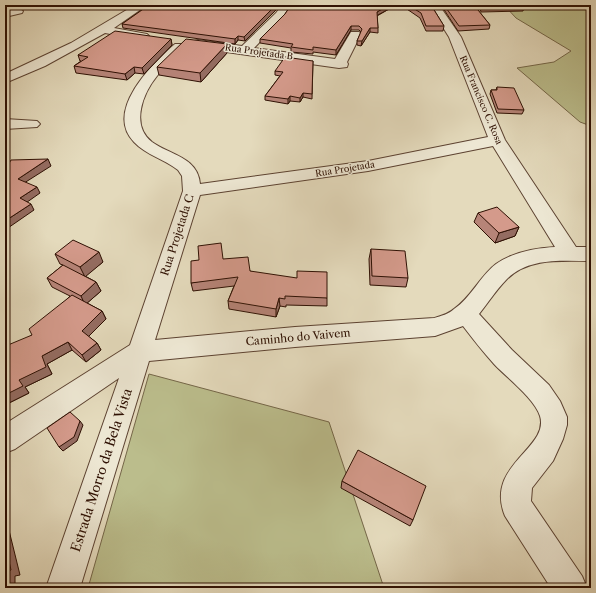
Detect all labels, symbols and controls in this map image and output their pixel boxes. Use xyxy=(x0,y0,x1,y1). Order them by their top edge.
street label: Rua Projetada B xyxy=(224,41,294,62)
street label: Rua Francisco C. Rosa xyxy=(458,54,505,146)
street label: Rua Projetada xyxy=(314,158,376,179)
street label: Rua Projetada C xyxy=(157,193,197,277)
street label: Caminho do Vaivem xyxy=(245,325,352,349)
street label: Estrada Morro da Bela Vista xyxy=(67,386,135,554)

